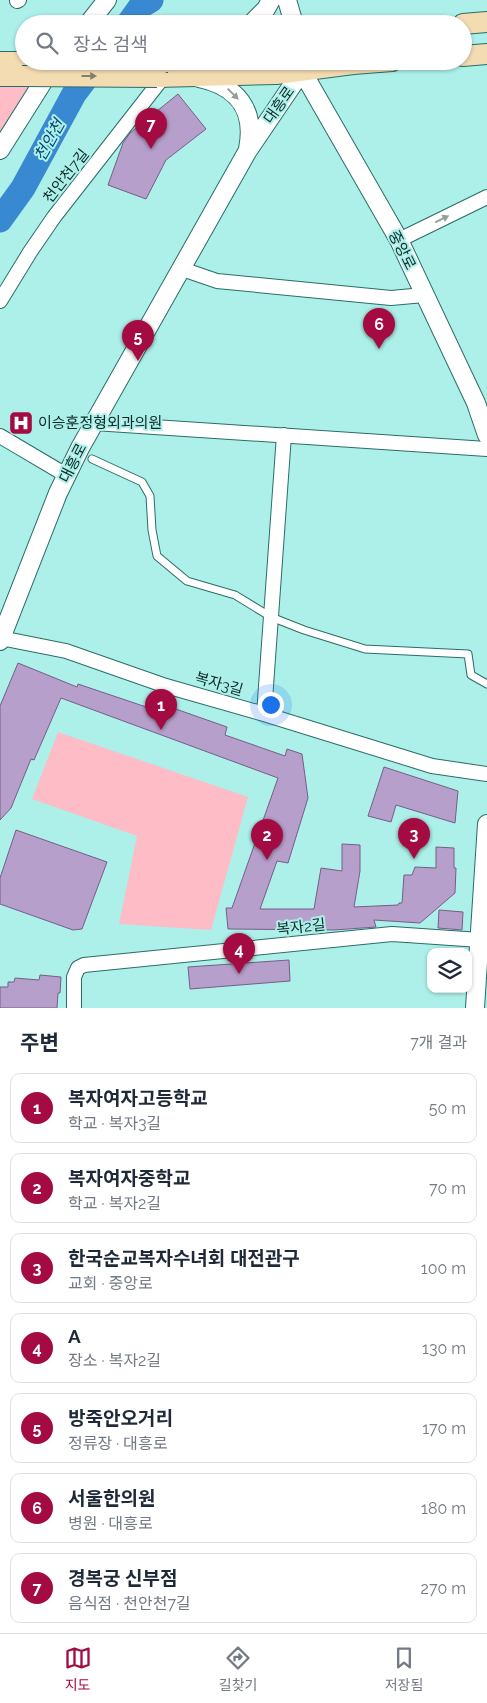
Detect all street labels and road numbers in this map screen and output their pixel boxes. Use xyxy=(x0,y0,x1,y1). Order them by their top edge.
street label: 대흥로 xyxy=(260,83,298,127)
street label: 천안천7길 xyxy=(39,146,93,206)
street label: 중앙로 xyxy=(385,227,419,273)
street label: 대흥로 xyxy=(56,440,90,486)
street label: 복자3길 xyxy=(193,669,245,699)
street label: 복자2길 xyxy=(276,915,326,939)

